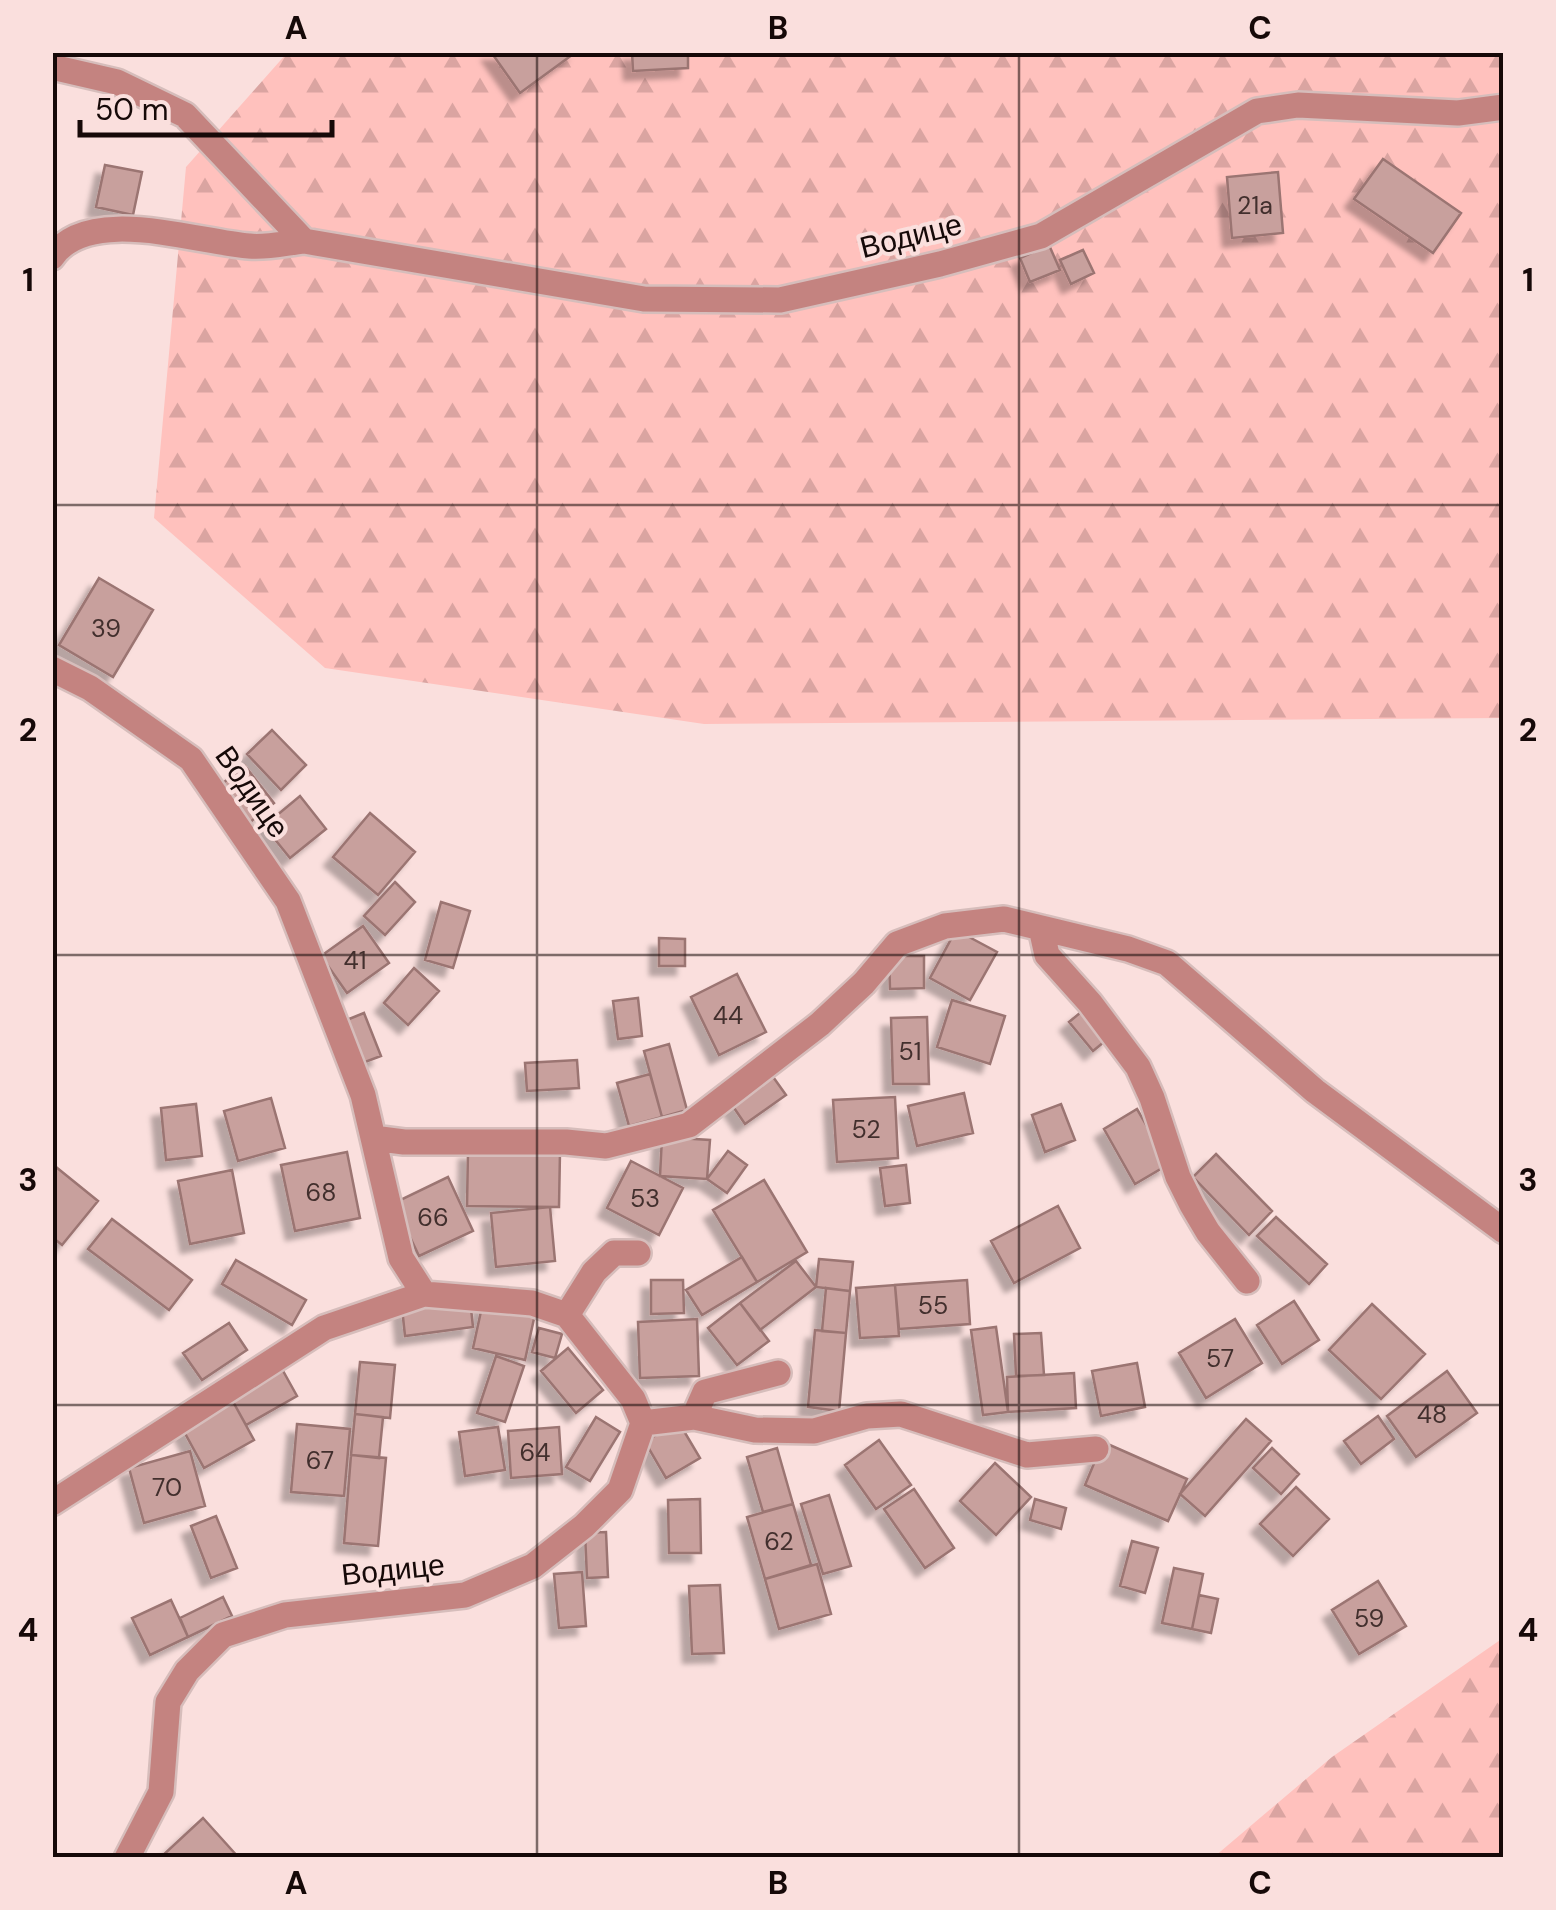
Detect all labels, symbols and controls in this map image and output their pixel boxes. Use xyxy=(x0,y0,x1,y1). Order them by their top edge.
text: A xyxy=(285,7,307,49)
text: B xyxy=(768,7,788,49)
text: C xyxy=(1248,7,1272,49)
scale bar xyxy=(80,75,332,137)
text: 50 m xyxy=(95,90,169,129)
house number: 21a xyxy=(1237,189,1273,222)
street label: Водице xyxy=(856,204,966,267)
text: 1 xyxy=(22,259,34,301)
text: 1 xyxy=(1522,259,1534,301)
house number: 39 xyxy=(91,612,121,645)
text: 2 xyxy=(19,709,37,751)
text: 2 xyxy=(1519,709,1537,751)
street label: Водице xyxy=(207,738,298,845)
house number: 41 xyxy=(344,944,366,977)
house number: 44 xyxy=(713,999,743,1032)
house number: 51 xyxy=(898,1035,922,1068)
house number: 52 xyxy=(851,1113,881,1146)
text: 3 xyxy=(18,1159,38,1201)
text: 3 xyxy=(1518,1159,1538,1201)
house number: 68 xyxy=(306,1176,336,1209)
house number: 53 xyxy=(630,1182,660,1215)
house number: 66 xyxy=(417,1201,449,1234)
house number: 55 xyxy=(918,1289,948,1322)
house number: 57 xyxy=(1206,1342,1234,1375)
house number: 48 xyxy=(1417,1398,1447,1431)
house number: 64 xyxy=(520,1436,550,1469)
house number: 67 xyxy=(306,1444,334,1477)
house number: 70 xyxy=(152,1471,182,1504)
house number: 62 xyxy=(764,1525,794,1558)
street label: Водице xyxy=(339,1545,447,1594)
house number: 59 xyxy=(1354,1602,1384,1635)
text: 4 xyxy=(18,1609,38,1651)
text: 4 xyxy=(1518,1609,1538,1651)
text: A xyxy=(285,1862,307,1904)
text: B xyxy=(768,1862,788,1904)
text: C xyxy=(1248,1862,1272,1904)

